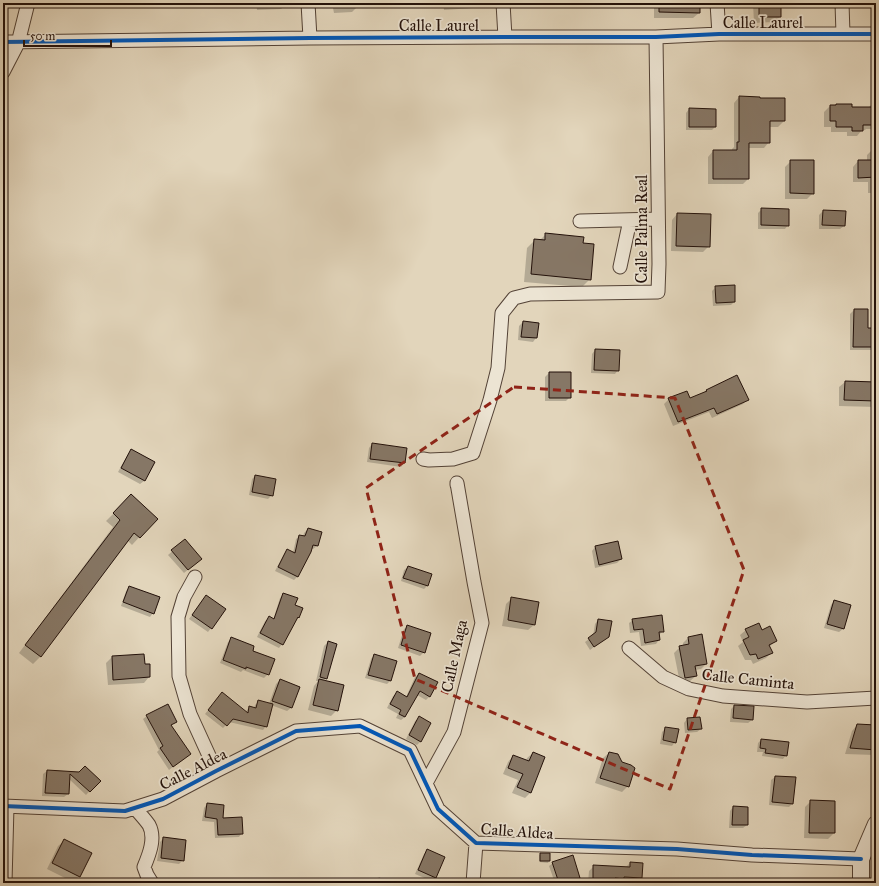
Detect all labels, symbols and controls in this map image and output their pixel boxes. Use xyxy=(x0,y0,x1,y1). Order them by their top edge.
street label: Calle Laurel xyxy=(723,13,804,32)
street label: Calle Laurel xyxy=(399,16,480,35)
scale bar xyxy=(24,22,111,48)
text: 50 m xyxy=(30,29,55,43)
street label: Calle Palma Real xyxy=(632,174,651,283)
street label: Calle Maga xyxy=(437,618,472,694)
street label: Calle Caminta xyxy=(701,665,795,693)
street label: Calle Aldea xyxy=(156,744,230,794)
street label: Calle Aldea xyxy=(480,819,554,843)

